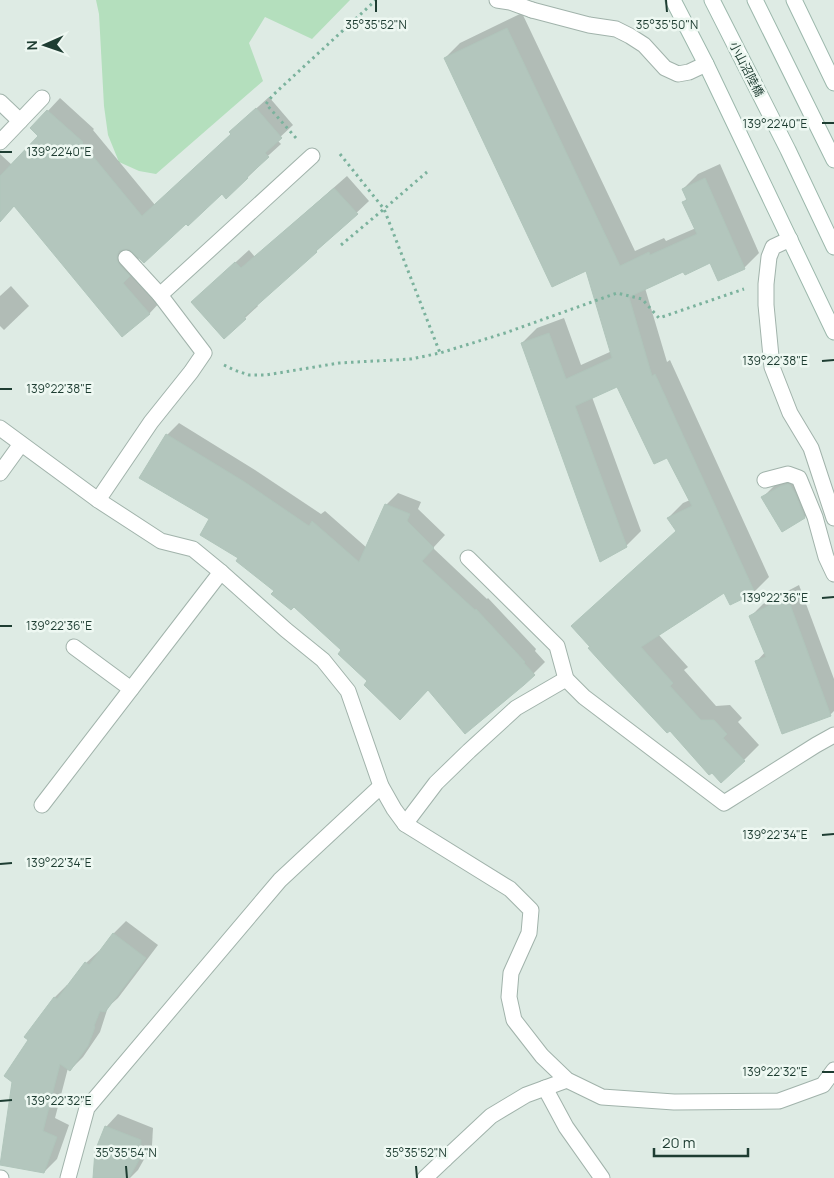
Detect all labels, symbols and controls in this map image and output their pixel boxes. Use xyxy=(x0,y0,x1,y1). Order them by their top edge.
text: 35°35'52"N xyxy=(345,16,407,33)
text: 35°35'50"N xyxy=(636,16,698,33)
north arrow xyxy=(20,20,70,70)
street label: 小山沼陸橋 xyxy=(726,38,768,100)
text: N xyxy=(22,40,41,51)
text: 139°22'40"E xyxy=(743,115,808,132)
text: 139°22'40"E xyxy=(27,143,92,160)
text: 139°22'38"E xyxy=(742,352,808,369)
text: 139°22'38"E xyxy=(26,380,92,397)
text: 139°22'36"E xyxy=(742,589,808,606)
text: 139°22'36"E xyxy=(26,617,92,634)
text: 139°22'34"E xyxy=(742,826,808,843)
text: 139°22'34"E xyxy=(26,854,92,871)
text: 139°22'32"E xyxy=(742,1063,808,1080)
text: 139°22'32"E xyxy=(26,1092,92,1109)
scale bar xyxy=(654,1126,748,1158)
text: 20 m xyxy=(662,1132,695,1153)
text: 35°35'54"N xyxy=(95,1144,157,1161)
text: 35°35'52"N xyxy=(385,1144,447,1161)

